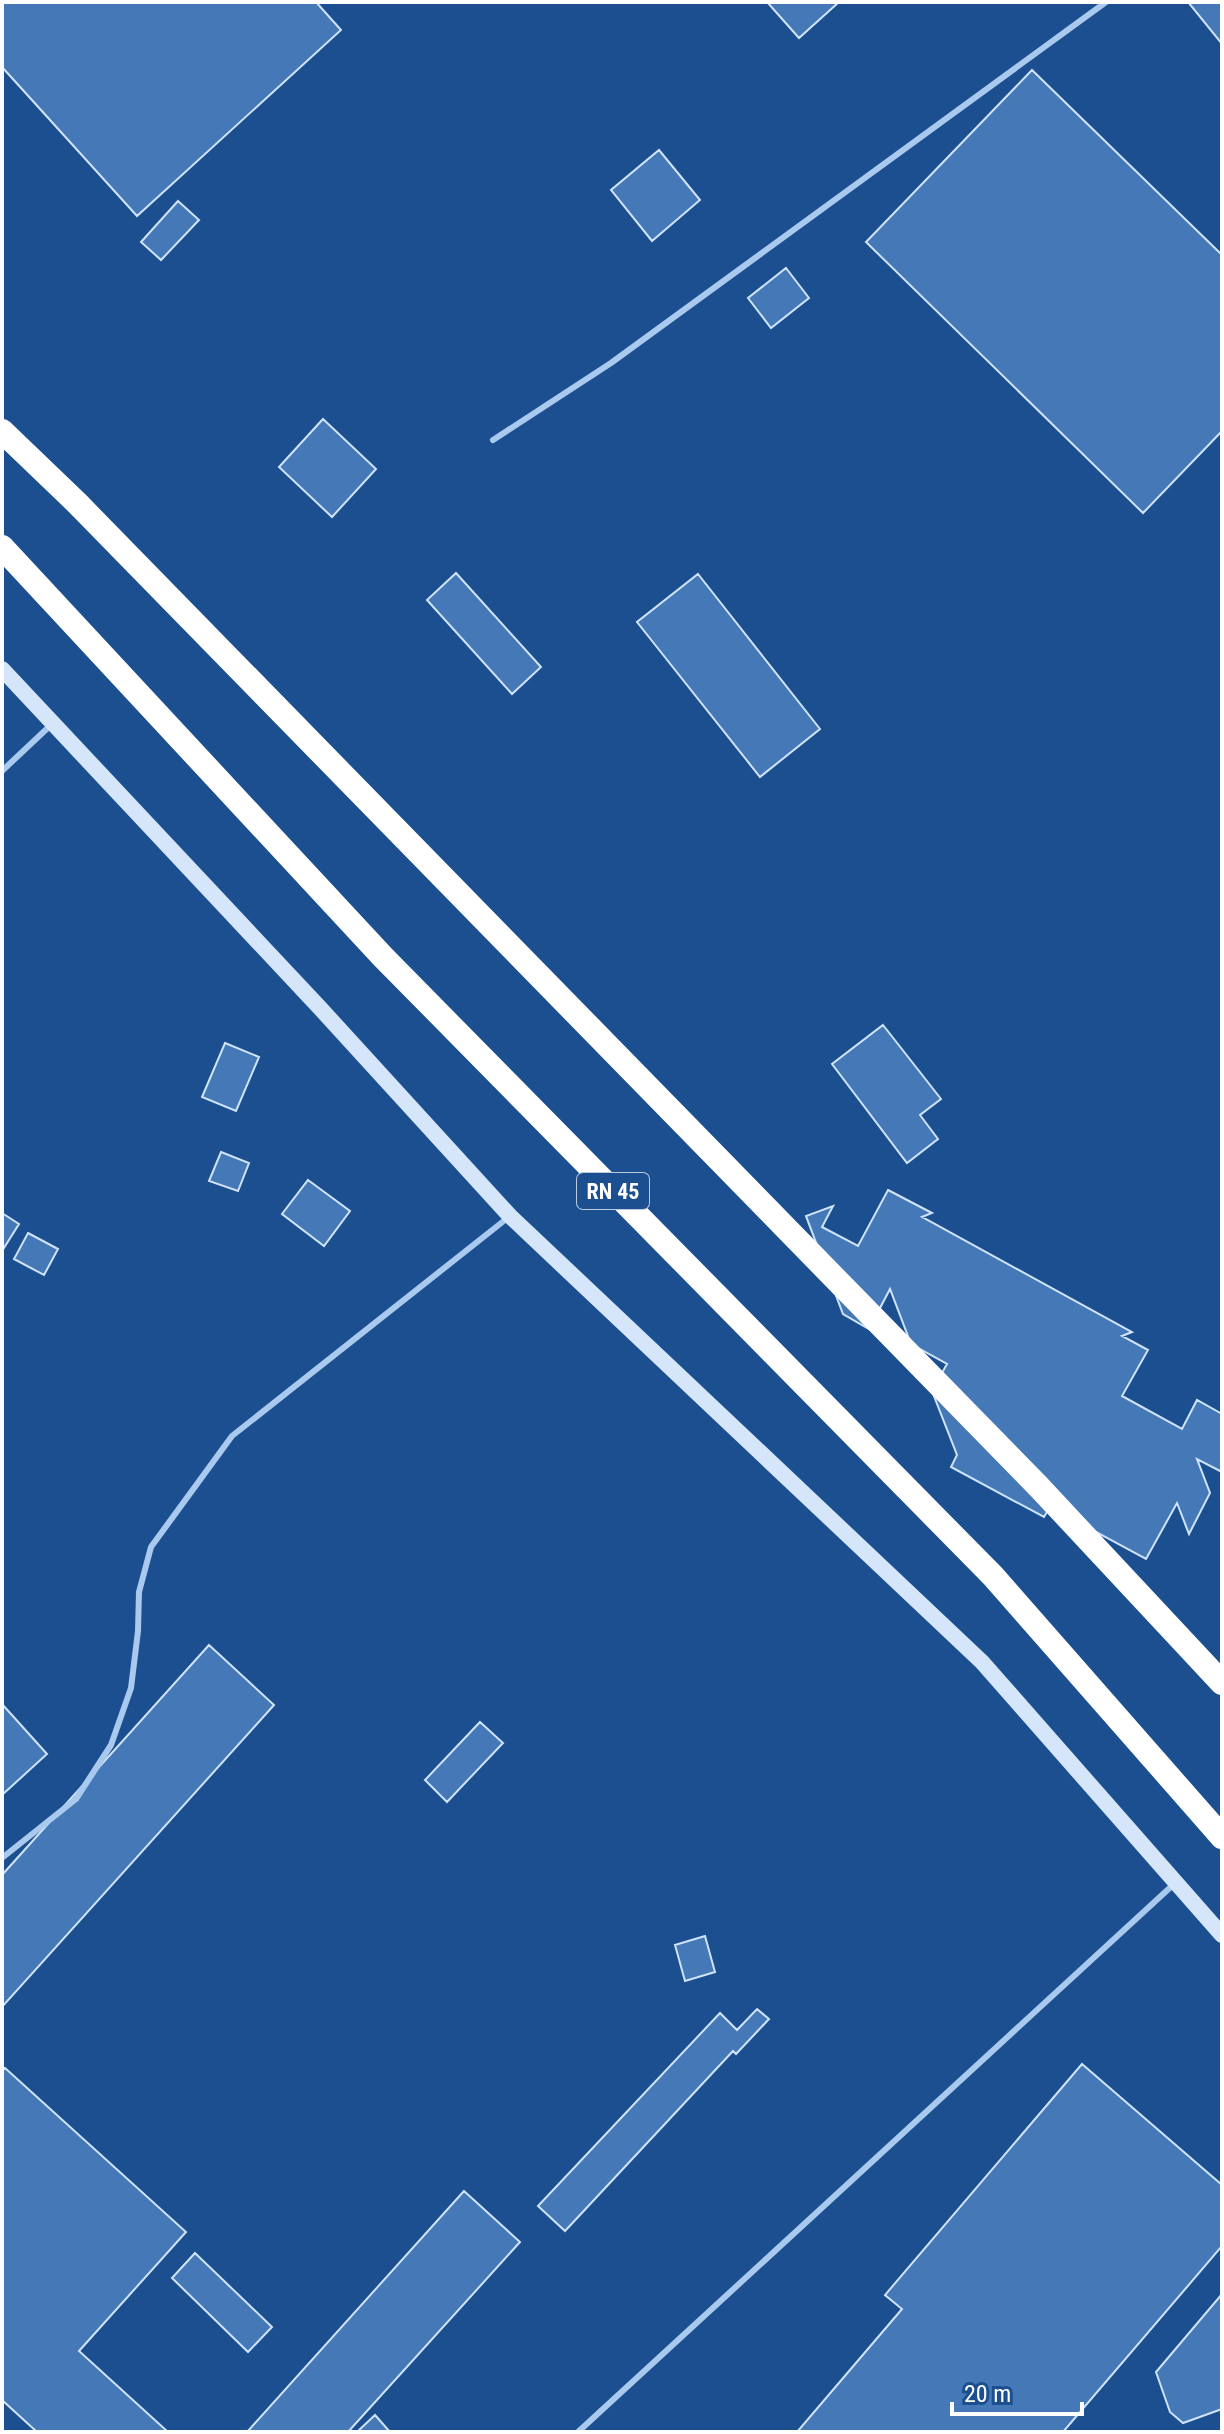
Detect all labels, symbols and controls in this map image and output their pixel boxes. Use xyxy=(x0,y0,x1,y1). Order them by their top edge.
road number: RN 45 xyxy=(577,1173,649,1209)
scale bar xyxy=(952,2366,1082,2416)
text: 20 m xyxy=(964,2380,1011,2408)

